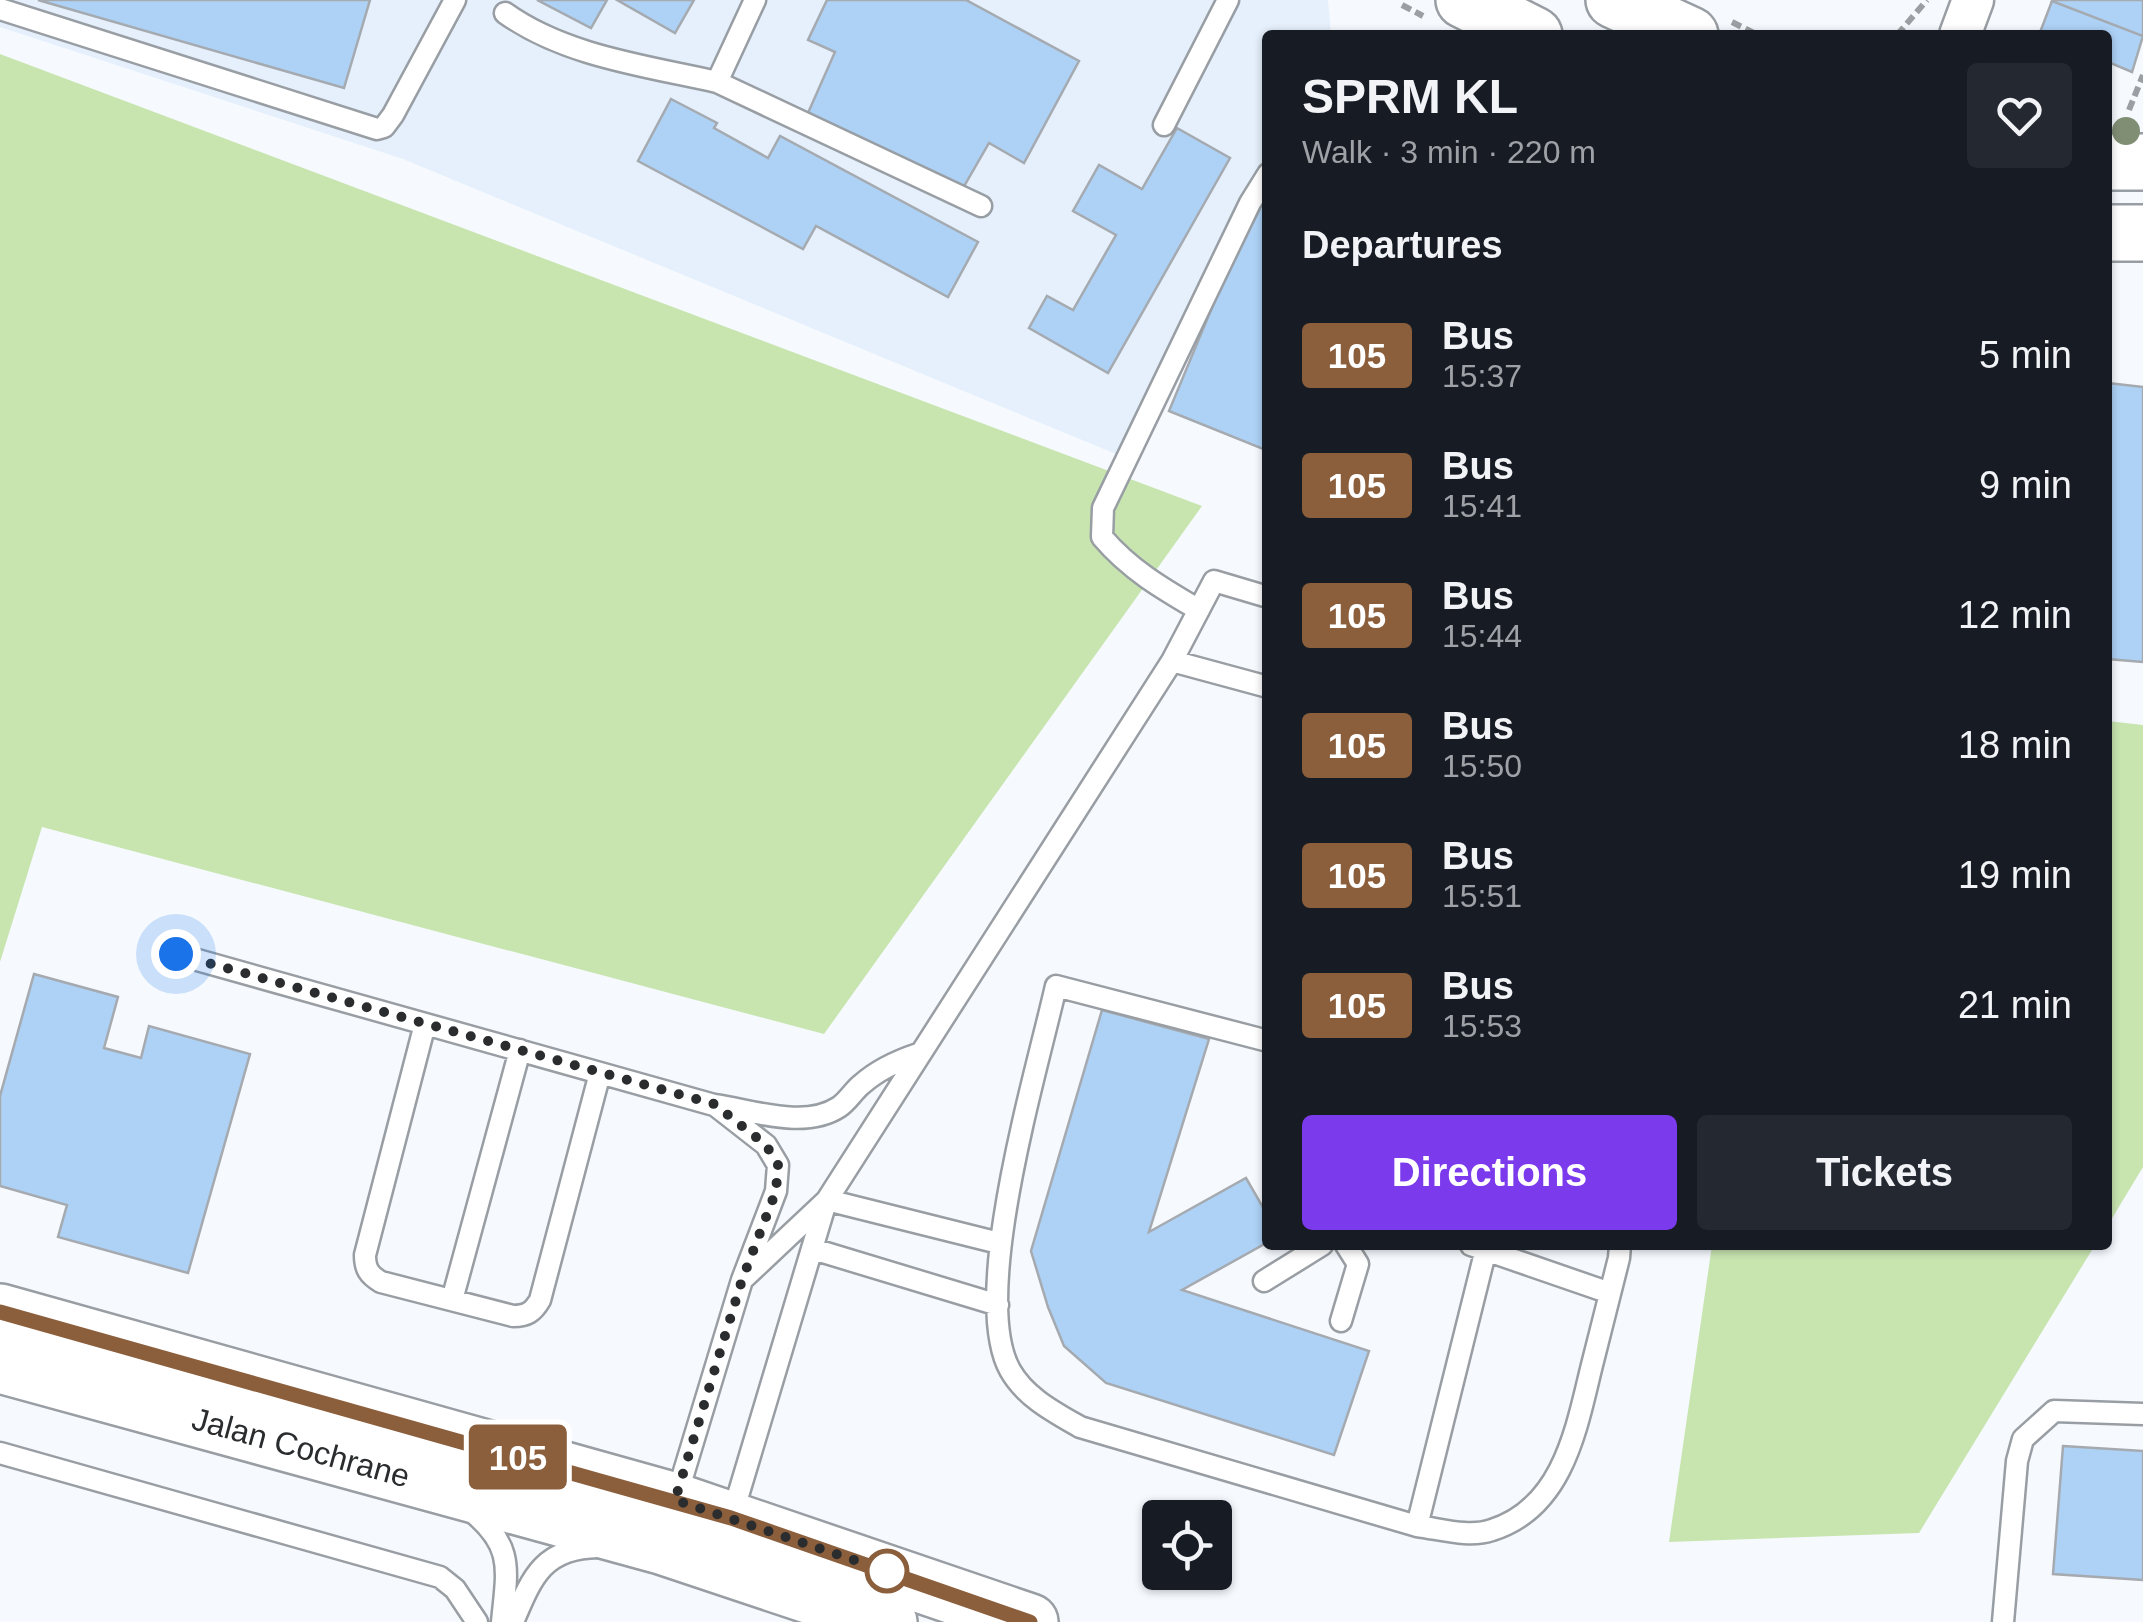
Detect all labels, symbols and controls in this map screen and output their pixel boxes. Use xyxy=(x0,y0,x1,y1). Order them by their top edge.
button: heart xyxy=(1967,63,2072,168)
text: SPRM KL xyxy=(1302,70,1518,123)
text: Walk · 3 min · 220 m xyxy=(1302,134,1596,170)
text: Departures xyxy=(1302,224,1503,266)
text: Bus xyxy=(1442,315,1514,357)
text: 5 min xyxy=(1979,334,2072,376)
text: 105 xyxy=(1328,336,1386,375)
text: 15:37 xyxy=(1442,358,1522,394)
text: Bus xyxy=(1442,445,1514,487)
text: 9 min xyxy=(1979,464,2072,506)
text: 105 xyxy=(1328,466,1386,505)
text: 15:41 xyxy=(1442,488,1522,524)
text: Bus xyxy=(1442,575,1514,617)
text: 12 min xyxy=(1958,594,2072,636)
text: 105 xyxy=(1328,596,1386,635)
text: 15:44 xyxy=(1442,618,1522,654)
text: Bus xyxy=(1442,705,1514,747)
text: 18 min xyxy=(1958,724,2072,766)
text: 105 xyxy=(1328,726,1386,765)
text: 15:50 xyxy=(1442,748,1522,784)
text: Bus xyxy=(1442,835,1514,877)
text: 19 min xyxy=(1958,854,2072,896)
text: 105 xyxy=(1328,856,1386,895)
text: 15:51 xyxy=(1442,878,1522,914)
your location xyxy=(151,929,201,979)
text: Bus xyxy=(1442,965,1514,1007)
text: 21 min xyxy=(1958,984,2072,1026)
text: 105 xyxy=(1328,986,1386,1025)
text: 15:53 xyxy=(1442,1008,1522,1044)
button: Directions xyxy=(1302,1115,1677,1230)
button: Tickets xyxy=(1697,1115,2072,1230)
street label: Jalan Cochrane xyxy=(188,1400,414,1494)
line badge: 105 xyxy=(460,1424,576,1490)
text: 105 xyxy=(489,1438,547,1477)
map controls xyxy=(1142,1500,1232,1590)
button: locate xyxy=(1142,1500,1232,1590)
unlabelled marker xyxy=(866,1550,908,1592)

